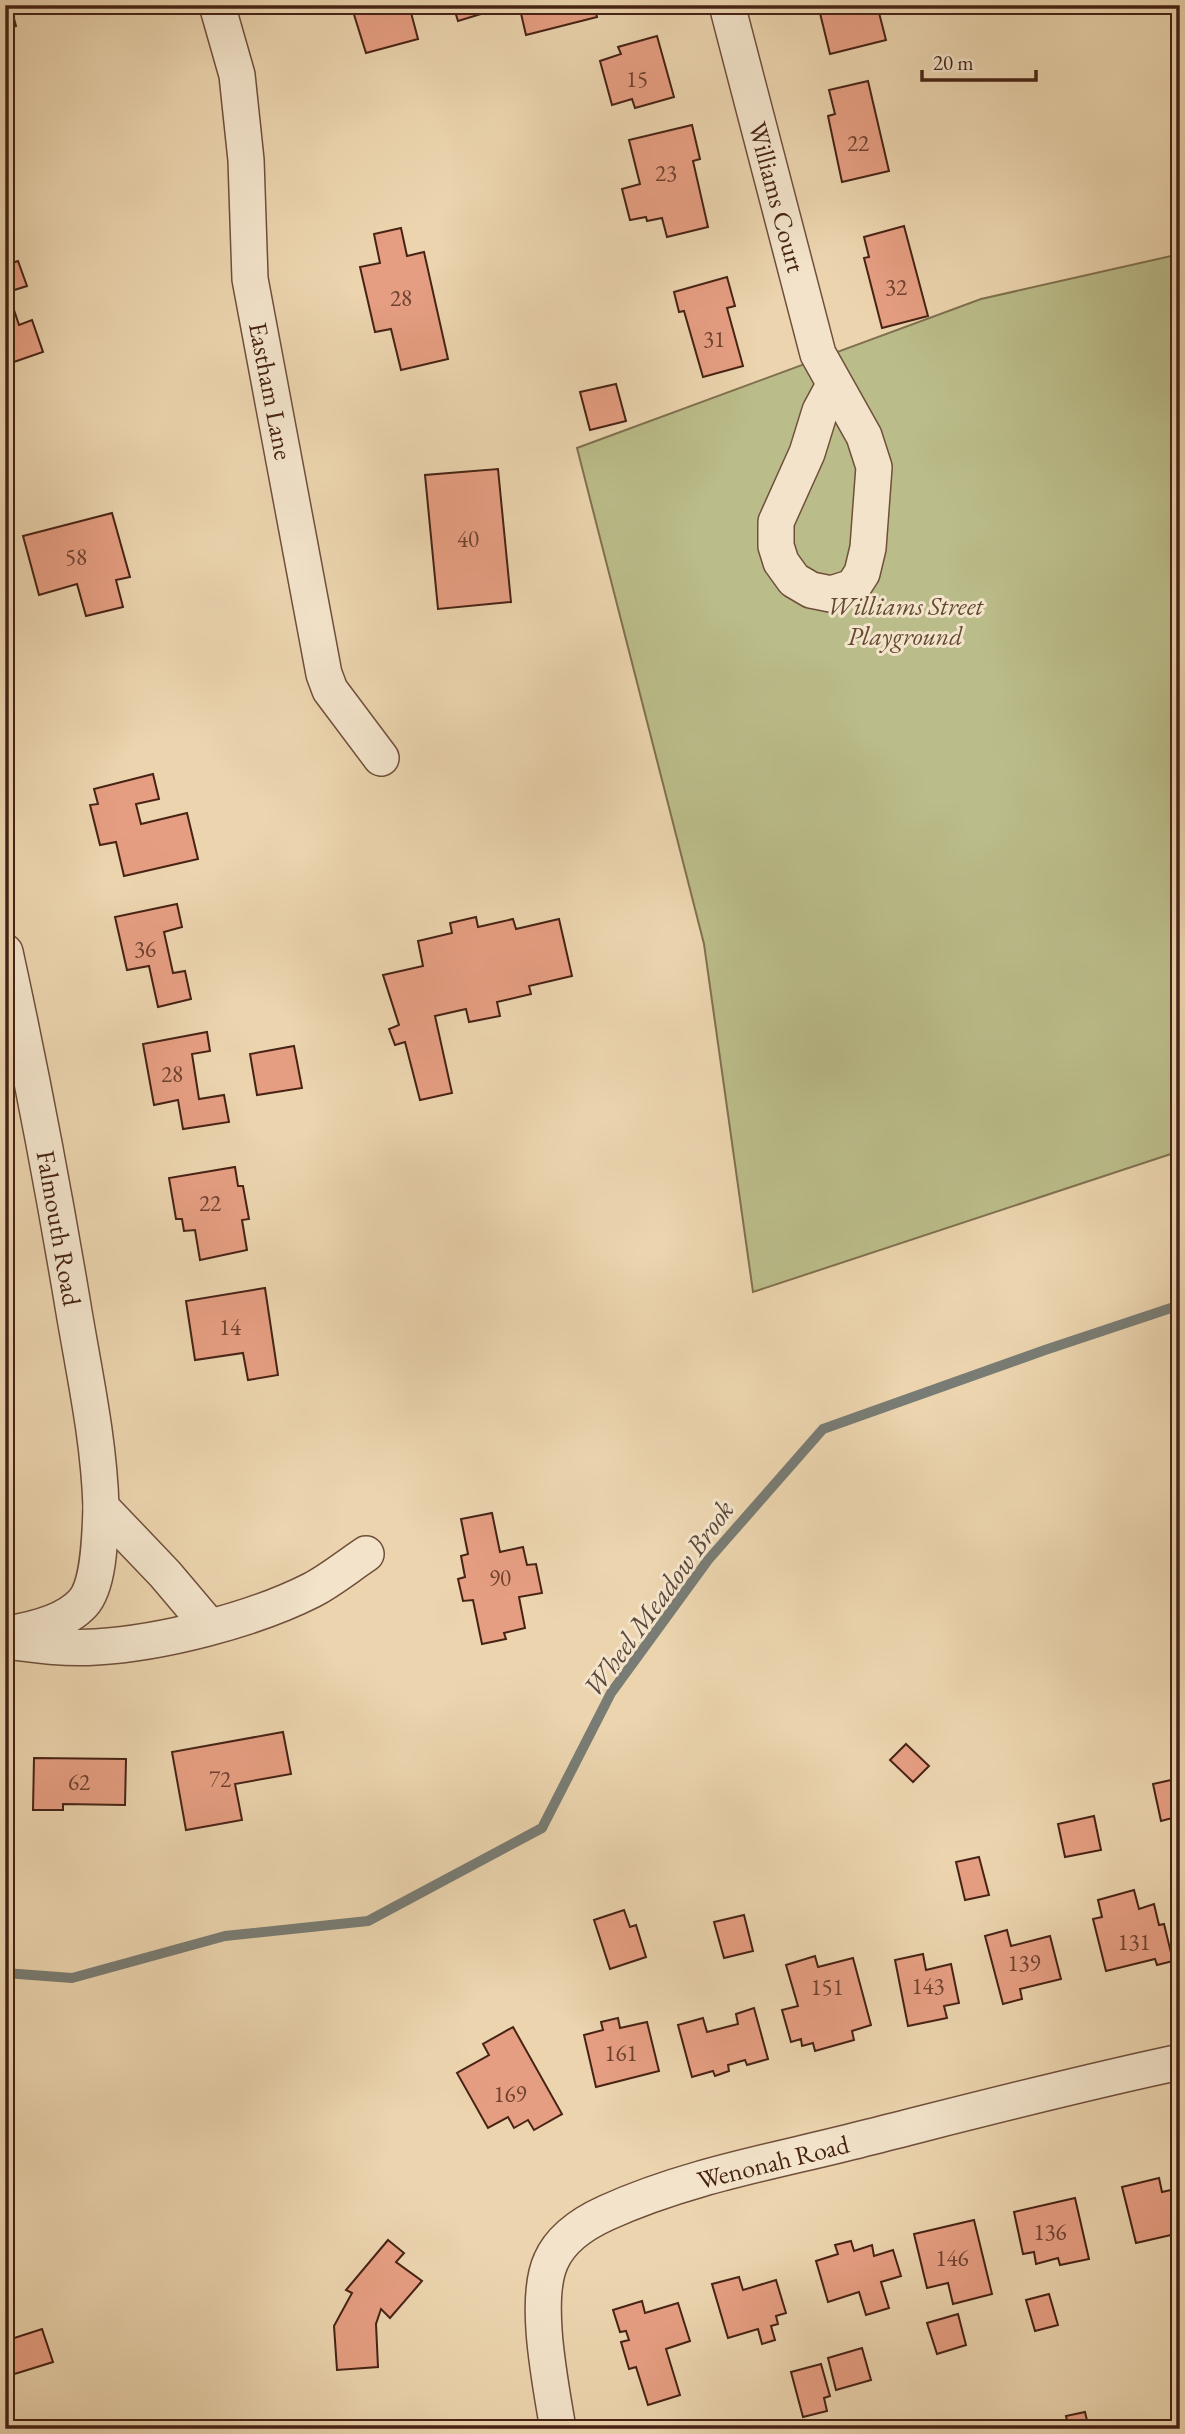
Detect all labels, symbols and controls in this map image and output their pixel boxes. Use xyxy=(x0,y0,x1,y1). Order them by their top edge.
scale bar xyxy=(922,38,1036,82)
text: 20 m xyxy=(933,49,974,76)
house number: 15 xyxy=(626,64,648,94)
street label: Williams Court xyxy=(741,118,813,276)
house number: 22 xyxy=(847,128,869,158)
house number: 23 xyxy=(655,158,677,188)
house number: 32 xyxy=(885,272,907,302)
house number: 28 xyxy=(390,283,412,313)
street label: Eastham Lane xyxy=(241,319,301,463)
house number: 31 xyxy=(703,324,725,354)
house number: 40 xyxy=(457,524,479,554)
house number: 58 xyxy=(65,542,87,572)
park label: Williams Street Playground xyxy=(827,589,985,653)
house number: 36 xyxy=(134,934,156,964)
house number: 28 xyxy=(161,1059,183,1089)
street label: Falmouth Road xyxy=(29,1148,90,1309)
house number: 22 xyxy=(199,1188,221,1218)
house number: 14 xyxy=(219,1312,242,1342)
water label: Wheel Meadow Brook xyxy=(574,1492,742,1704)
house number: 90 xyxy=(489,1563,511,1593)
house number: 72 xyxy=(209,1764,231,1794)
house number: 62 xyxy=(68,1767,90,1797)
house number: 131 xyxy=(1117,1927,1151,1957)
house number: 139 xyxy=(1007,1948,1041,1978)
house number: 143 xyxy=(911,1971,945,2001)
house number: 151 xyxy=(810,1972,844,2002)
house number: 161 xyxy=(604,2038,638,2068)
house number: 169 xyxy=(493,2079,527,2109)
street label: Wenonah Road xyxy=(694,2127,853,2197)
house number: 136 xyxy=(1033,2217,1067,2247)
house number: 146 xyxy=(935,2243,969,2273)

